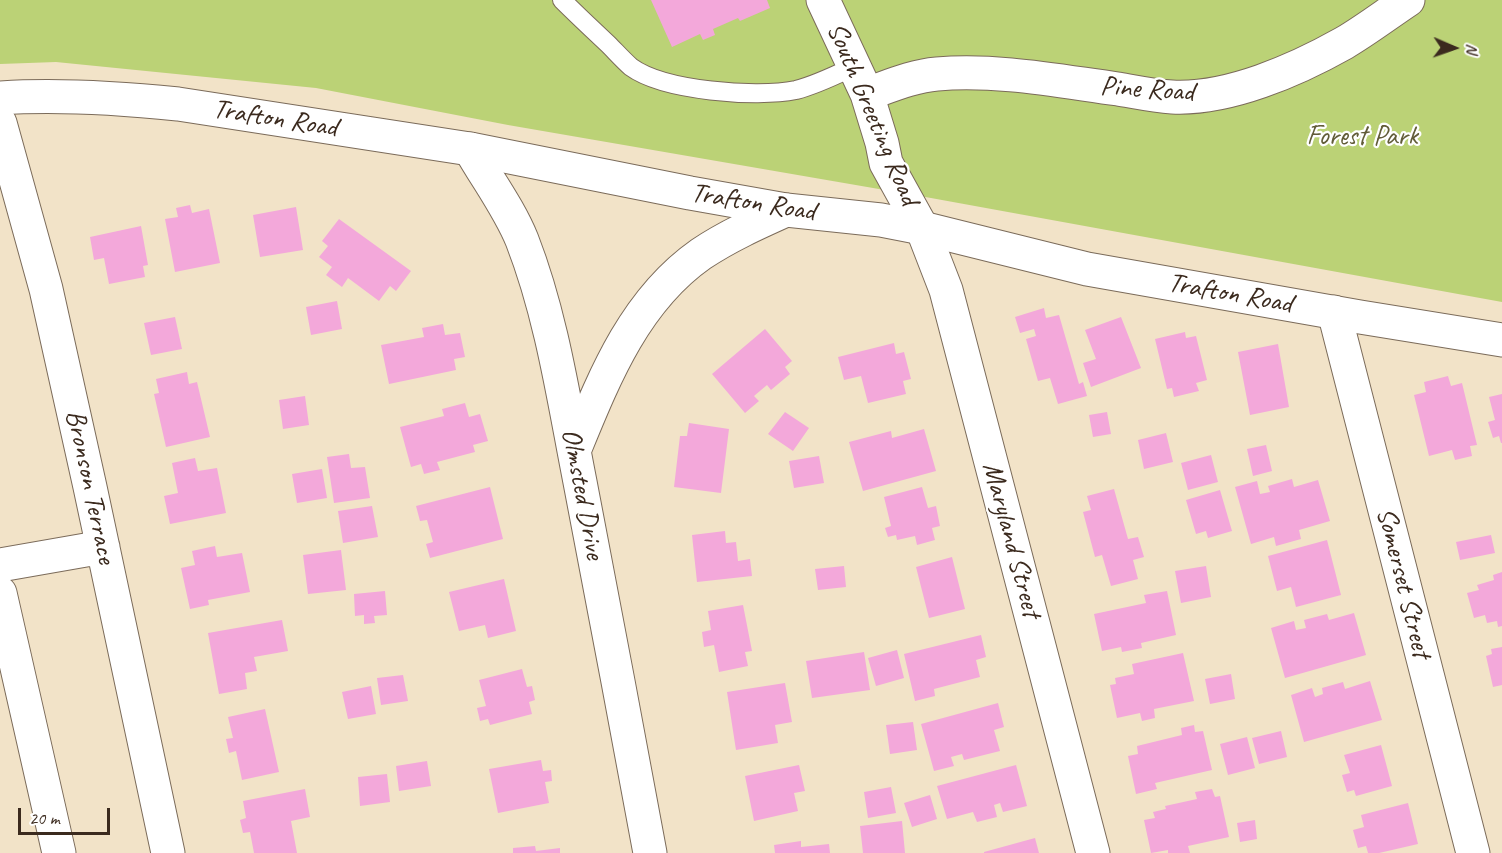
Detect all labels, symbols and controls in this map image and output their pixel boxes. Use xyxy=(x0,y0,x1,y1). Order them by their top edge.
street label: South Greeting Road xyxy=(818,18,926,210)
north arrow xyxy=(1424,18,1484,78)
text: N xyxy=(1462,43,1482,54)
street label: Pine Road xyxy=(1099,70,1195,110)
street label: Trafton Road xyxy=(211,93,339,145)
park label: Forest Park xyxy=(1306,120,1418,154)
street label: Trafton Road xyxy=(689,177,817,229)
street label: Trafton Road xyxy=(1165,267,1295,321)
street label: Bronson Terrace xyxy=(57,407,123,567)
street label: Olmsted Drive xyxy=(553,426,611,562)
street label: Maryland Street xyxy=(974,459,1048,621)
street label: Somerset Street xyxy=(1368,504,1438,662)
scale bar xyxy=(21,796,112,834)
text: 20 m xyxy=(29,807,60,829)

